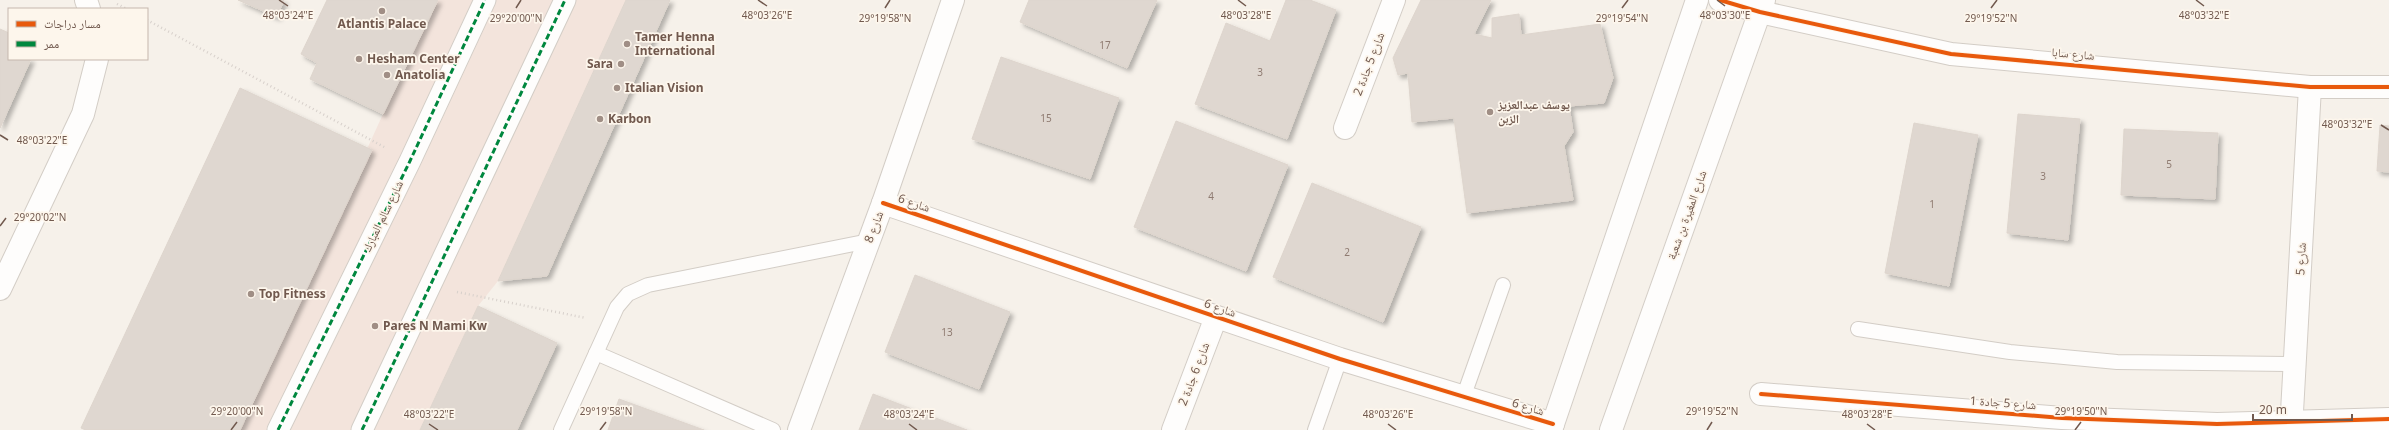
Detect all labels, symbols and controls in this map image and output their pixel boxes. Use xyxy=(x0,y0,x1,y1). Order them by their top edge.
marker: Atlantis Palace xyxy=(377,6,387,16)
legend xyxy=(8,8,148,60)
text: 48°03'24"E xyxy=(263,8,313,22)
text: 48°03'26"E xyxy=(742,8,792,22)
text: 48°03'28"E xyxy=(1221,8,1271,22)
text: 48°03'30"E xyxy=(1700,8,1750,22)
text: 48°03'32"E xyxy=(2179,8,2229,22)
text: 29°20'00"N xyxy=(490,11,542,25)
text: 29°19'58"N xyxy=(859,11,911,25)
text: 29°19'54"N xyxy=(1596,11,1648,25)
text: 29°19'52"N xyxy=(1965,11,2017,25)
text: مسار دراجات xyxy=(44,15,101,32)
place label: Atlantis Palace xyxy=(338,15,426,32)
place label: Tamer Henna International xyxy=(635,28,715,59)
street label: شارع 5 جادة 2 xyxy=(1349,30,1388,98)
text: ممر xyxy=(43,35,59,52)
house number: 17 xyxy=(1099,38,1111,52)
marker: Tamer Henna International xyxy=(622,39,632,49)
street label: شارع سابا xyxy=(2051,43,2095,64)
place label: Hesham Center xyxy=(367,50,460,67)
marker: Hesham Center xyxy=(354,54,364,64)
place label: Sara xyxy=(587,55,613,72)
marker: Sara xyxy=(616,59,626,69)
house number: 3 xyxy=(1257,65,1263,79)
place label: Anatolia xyxy=(395,66,445,83)
marker: Anatolia xyxy=(382,70,392,80)
place label: Italian Vision xyxy=(625,79,704,96)
marker: Italian Vision xyxy=(612,83,622,93)
place label: يوسف عبدالعزيز الزبن xyxy=(1497,96,1570,127)
marker: يوسف عبدالعزيز الزبن xyxy=(1485,107,1495,117)
place label: Karbon xyxy=(608,110,651,127)
house number: 15 xyxy=(1040,111,1052,125)
marker: Karbon xyxy=(595,114,605,124)
text: 48°03'32"E xyxy=(2322,117,2372,131)
text: 48°03'22"E xyxy=(17,133,67,147)
house number: 5 xyxy=(2166,157,2172,171)
street label: شارع المغيرة بن شعبة xyxy=(1663,168,1711,262)
house number: 3 xyxy=(2040,169,2046,183)
street label: شارع سالم المبارك xyxy=(358,177,407,254)
street label: شارع 6 xyxy=(896,189,933,216)
house number: 4 xyxy=(1208,189,1214,203)
house number: 1 xyxy=(1929,197,1935,211)
street label: شارع 8 xyxy=(860,208,887,245)
text: 29°20'02"N xyxy=(14,210,66,224)
street label: شارع 5 xyxy=(2291,242,2310,276)
house number: 2 xyxy=(1344,245,1350,259)
place label: Top Fitness xyxy=(259,285,326,302)
marker: Top Fitness xyxy=(246,289,256,299)
street label: شارع 6 xyxy=(1202,294,1239,321)
place label: Pares N Mami Kw xyxy=(383,317,488,334)
marker: Pares N Mami Kw xyxy=(370,321,380,331)
house number: 13 xyxy=(941,325,953,339)
street label: شارع 6 جادة 2 xyxy=(1174,340,1213,408)
street label: شارع 5 جادة 1 xyxy=(1969,392,2037,413)
street label: شارع 6 xyxy=(1510,394,1546,419)
scale bar xyxy=(2253,396,2352,422)
text: 20 m xyxy=(2259,401,2287,418)
text: 29°20'00"N xyxy=(211,404,263,418)
text: 29°19'58"N xyxy=(580,404,632,418)
text: 29°19'52"N xyxy=(1686,404,1738,418)
text: 29°19'50"N xyxy=(2055,404,2107,418)
text: 48°03'22"E xyxy=(404,407,454,421)
text: 48°03'24"E xyxy=(884,407,934,421)
text: 48°03'26"E xyxy=(1363,407,1413,421)
text: 48°03'28"E xyxy=(1842,407,1892,421)

